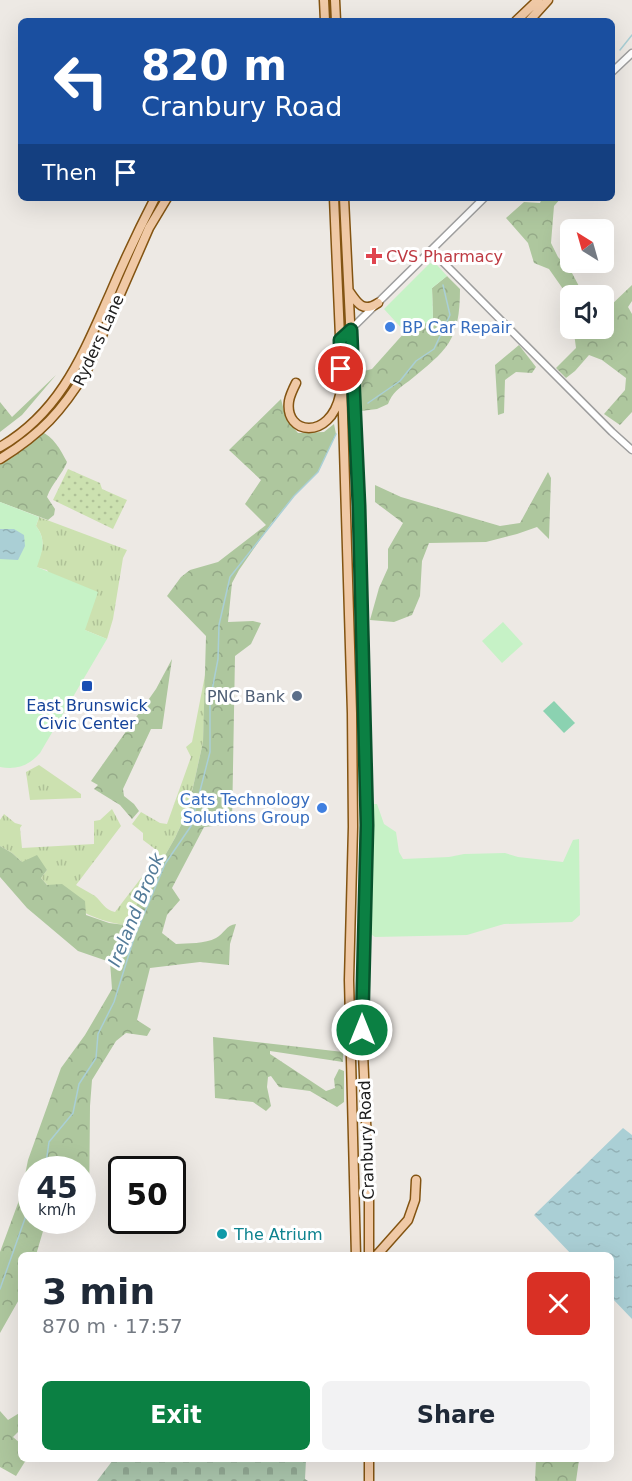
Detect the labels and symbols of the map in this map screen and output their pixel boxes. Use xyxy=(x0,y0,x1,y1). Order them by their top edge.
north arrow xyxy=(560,219,614,273)
place label: CVS Pharmacy xyxy=(386,247,503,266)
marker: CVS Pharmacy xyxy=(367,249,381,263)
street label: Ryders Lane xyxy=(69,292,128,389)
place label: BP Car Repair xyxy=(402,318,512,337)
marker: BP Car Repair xyxy=(383,320,397,334)
pin xyxy=(315,343,366,394)
marker: East Brunswick Civic Center xyxy=(80,679,94,693)
place label: PNC Bank xyxy=(207,687,286,706)
marker: PNC Bank xyxy=(290,689,304,703)
place label: East Brunswick Civic Center xyxy=(26,696,148,733)
place label: Cats Technology Solutions Group xyxy=(180,790,310,827)
marker: Cats Technology Solutions Group xyxy=(315,801,329,815)
water label: Ireland Brook xyxy=(103,849,168,970)
position arrow xyxy=(330,998,394,1062)
street label: Cranbury Road xyxy=(355,1080,378,1200)
speed limit sign: 50 xyxy=(108,1156,186,1234)
place label: The Atrium xyxy=(233,1225,323,1244)
marker: The Atrium xyxy=(215,1227,229,1241)

